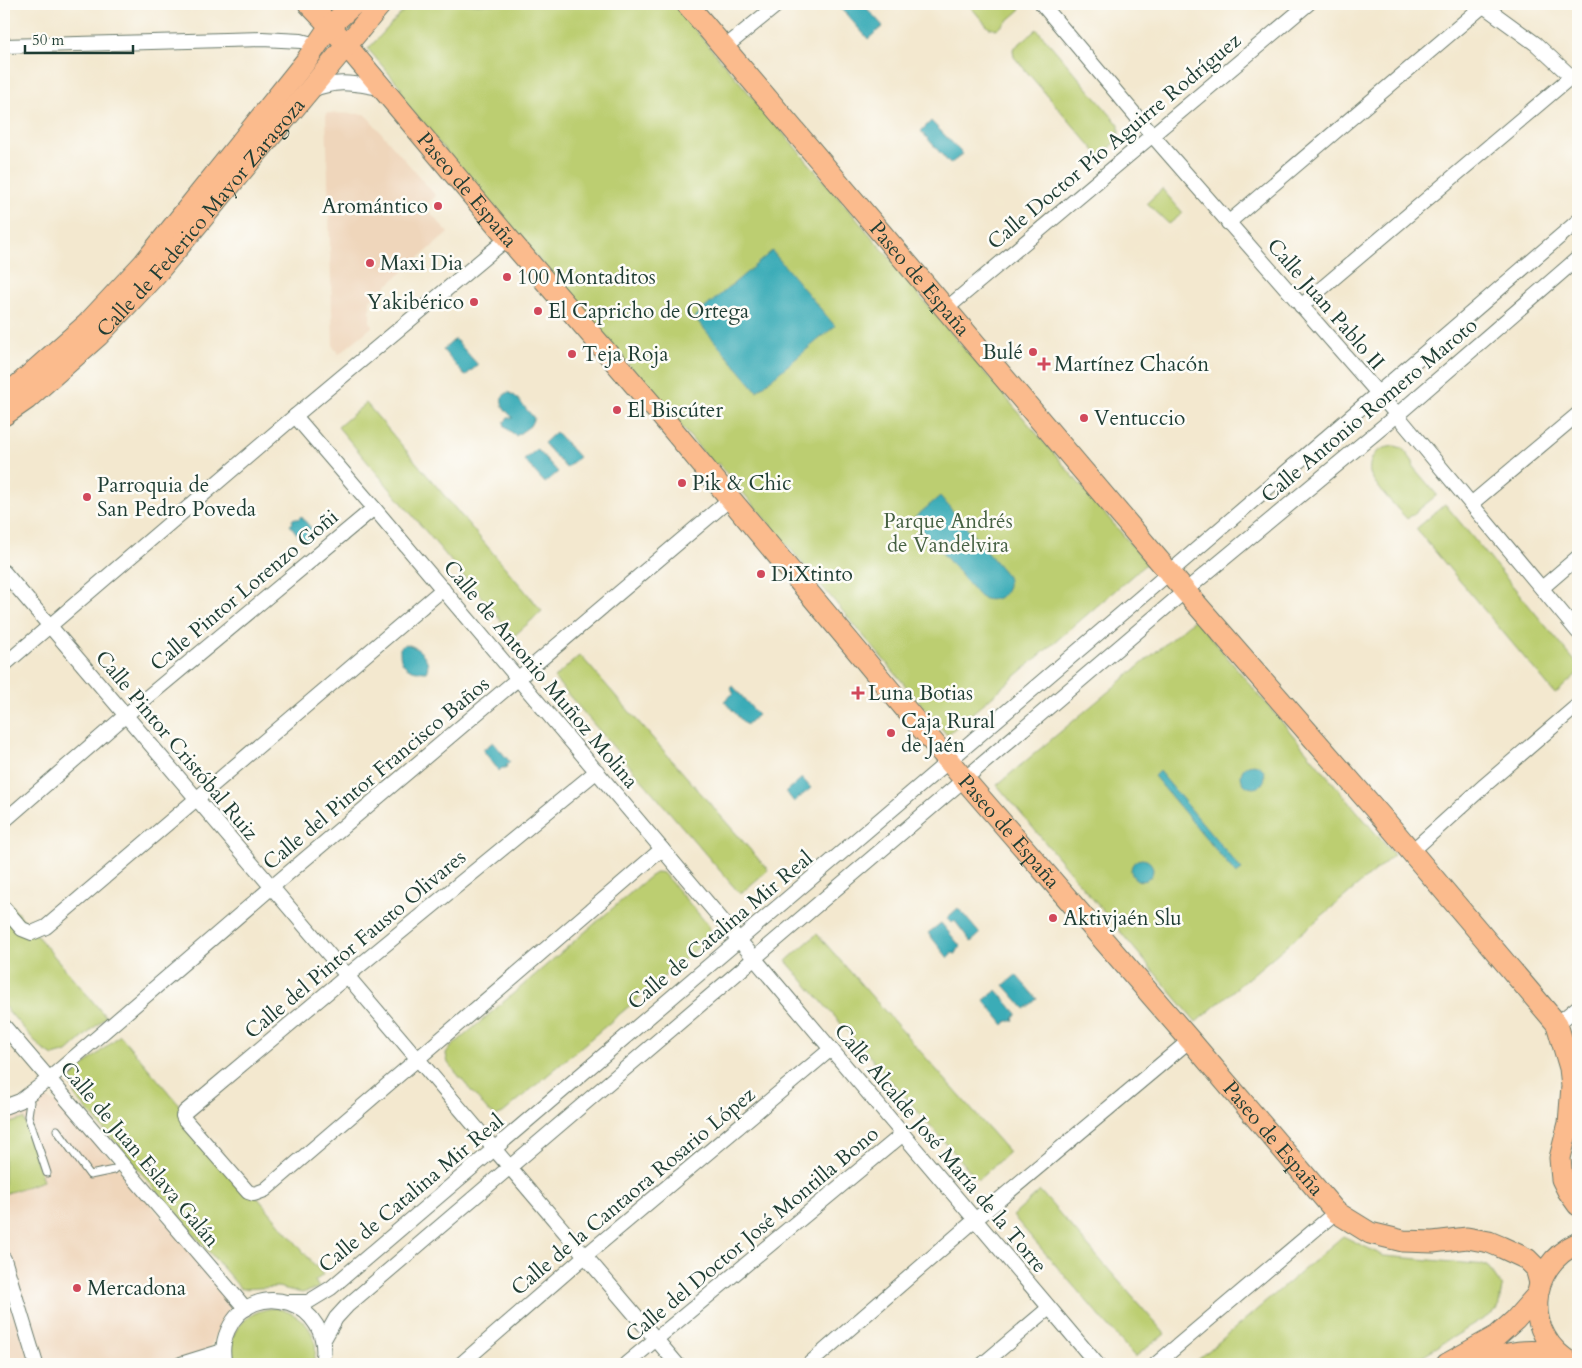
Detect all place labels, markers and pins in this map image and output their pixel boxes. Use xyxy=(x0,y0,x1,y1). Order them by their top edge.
place label: Aromántico xyxy=(322,192,428,221)
marker: Aromántico xyxy=(432,200,444,212)
place label: Maxi Dia xyxy=(380,249,463,278)
marker: Maxi Dia xyxy=(364,257,376,269)
place label: 100 Montaditos xyxy=(517,263,656,292)
marker: 100 Montaditos xyxy=(501,271,513,283)
place label: Yakibérico xyxy=(367,288,464,317)
marker: Yakibérico xyxy=(468,296,480,308)
place label: El Capricho de Ortega xyxy=(548,297,749,326)
marker: El Capricho de Ortega xyxy=(532,305,544,317)
place label: Bulé xyxy=(982,338,1023,367)
place label: Teja Roja xyxy=(582,340,668,369)
marker: Bulé xyxy=(1027,346,1039,358)
marker: Teja Roja xyxy=(566,348,578,360)
place label: Martínez Chacón xyxy=(1054,350,1209,379)
marker: Martínez Chacón xyxy=(1038,358,1050,370)
place label: El Biscúter xyxy=(627,396,723,425)
marker: El Biscúter xyxy=(611,404,623,416)
place label: Ventuccio xyxy=(1094,404,1185,433)
marker: Ventuccio xyxy=(1078,412,1090,424)
place label: Pik & Chic xyxy=(692,469,792,498)
place label: Parroquia de San Pedro Poveda xyxy=(97,471,256,524)
marker: Pik & Chic xyxy=(676,477,688,489)
marker: Parroquia de San Pedro Poveda xyxy=(81,491,93,503)
place label: DiXtinto xyxy=(771,560,853,589)
marker: DiXtinto xyxy=(755,568,767,580)
place label: Luna Botias xyxy=(868,679,973,708)
marker: Luna Botias xyxy=(852,687,864,699)
place label: Caja Rural de Jaén xyxy=(901,707,995,760)
marker: Caja Rural de Jaén xyxy=(885,727,897,739)
place label: Aktivjaén Slu xyxy=(1063,904,1182,933)
marker: Aktivjaén Slu xyxy=(1047,912,1059,924)
place label: Mercadona xyxy=(87,1274,186,1303)
marker: Mercadona xyxy=(71,1282,83,1294)

